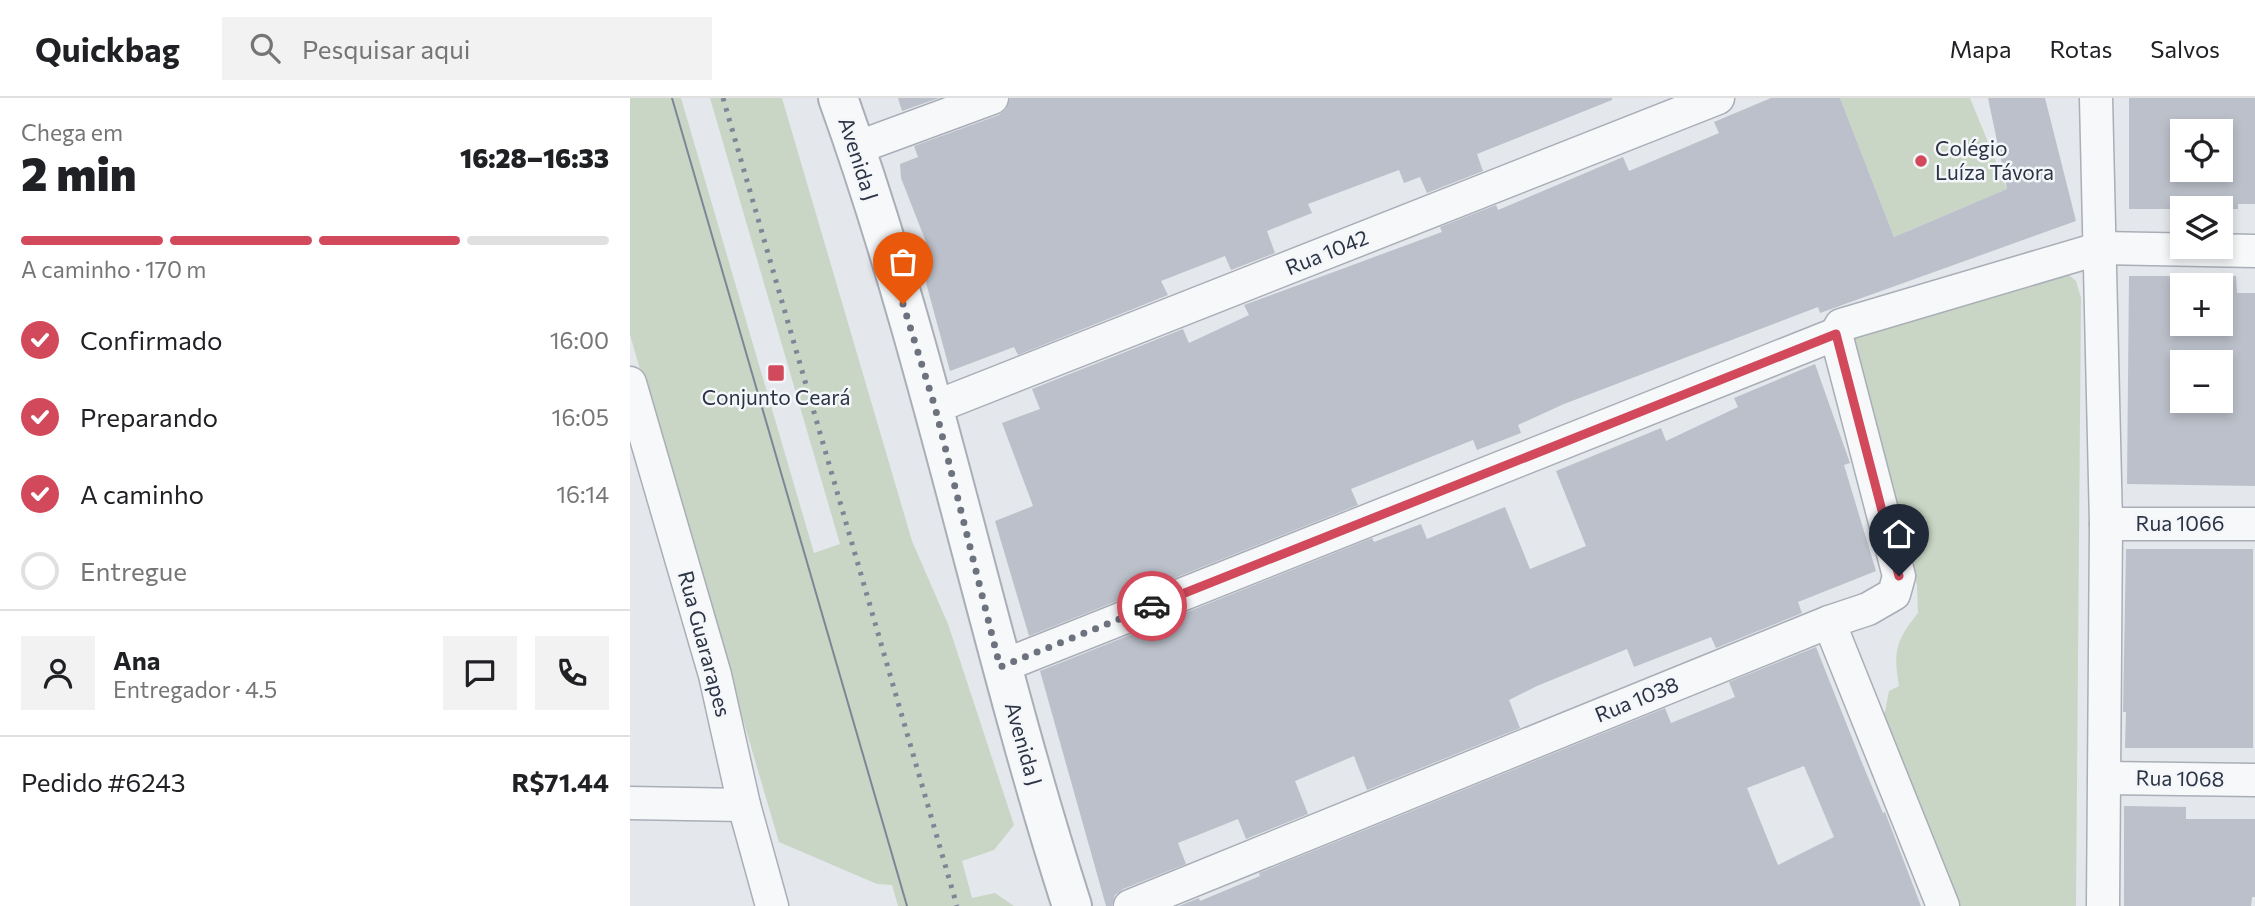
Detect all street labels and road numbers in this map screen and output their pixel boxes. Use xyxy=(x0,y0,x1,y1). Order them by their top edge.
street label: Avenida J xyxy=(834,114,885,203)
street label: Rua 1042 xyxy=(1281,224,1372,280)
street label: Rua 1066 xyxy=(2136,510,2224,535)
street label: Rua Guararapes xyxy=(674,568,737,719)
street label: Rua 1038 xyxy=(1591,671,1682,727)
street label: Avenida J xyxy=(1001,699,1048,788)
street label: Rua 1068 xyxy=(2135,764,2225,791)

